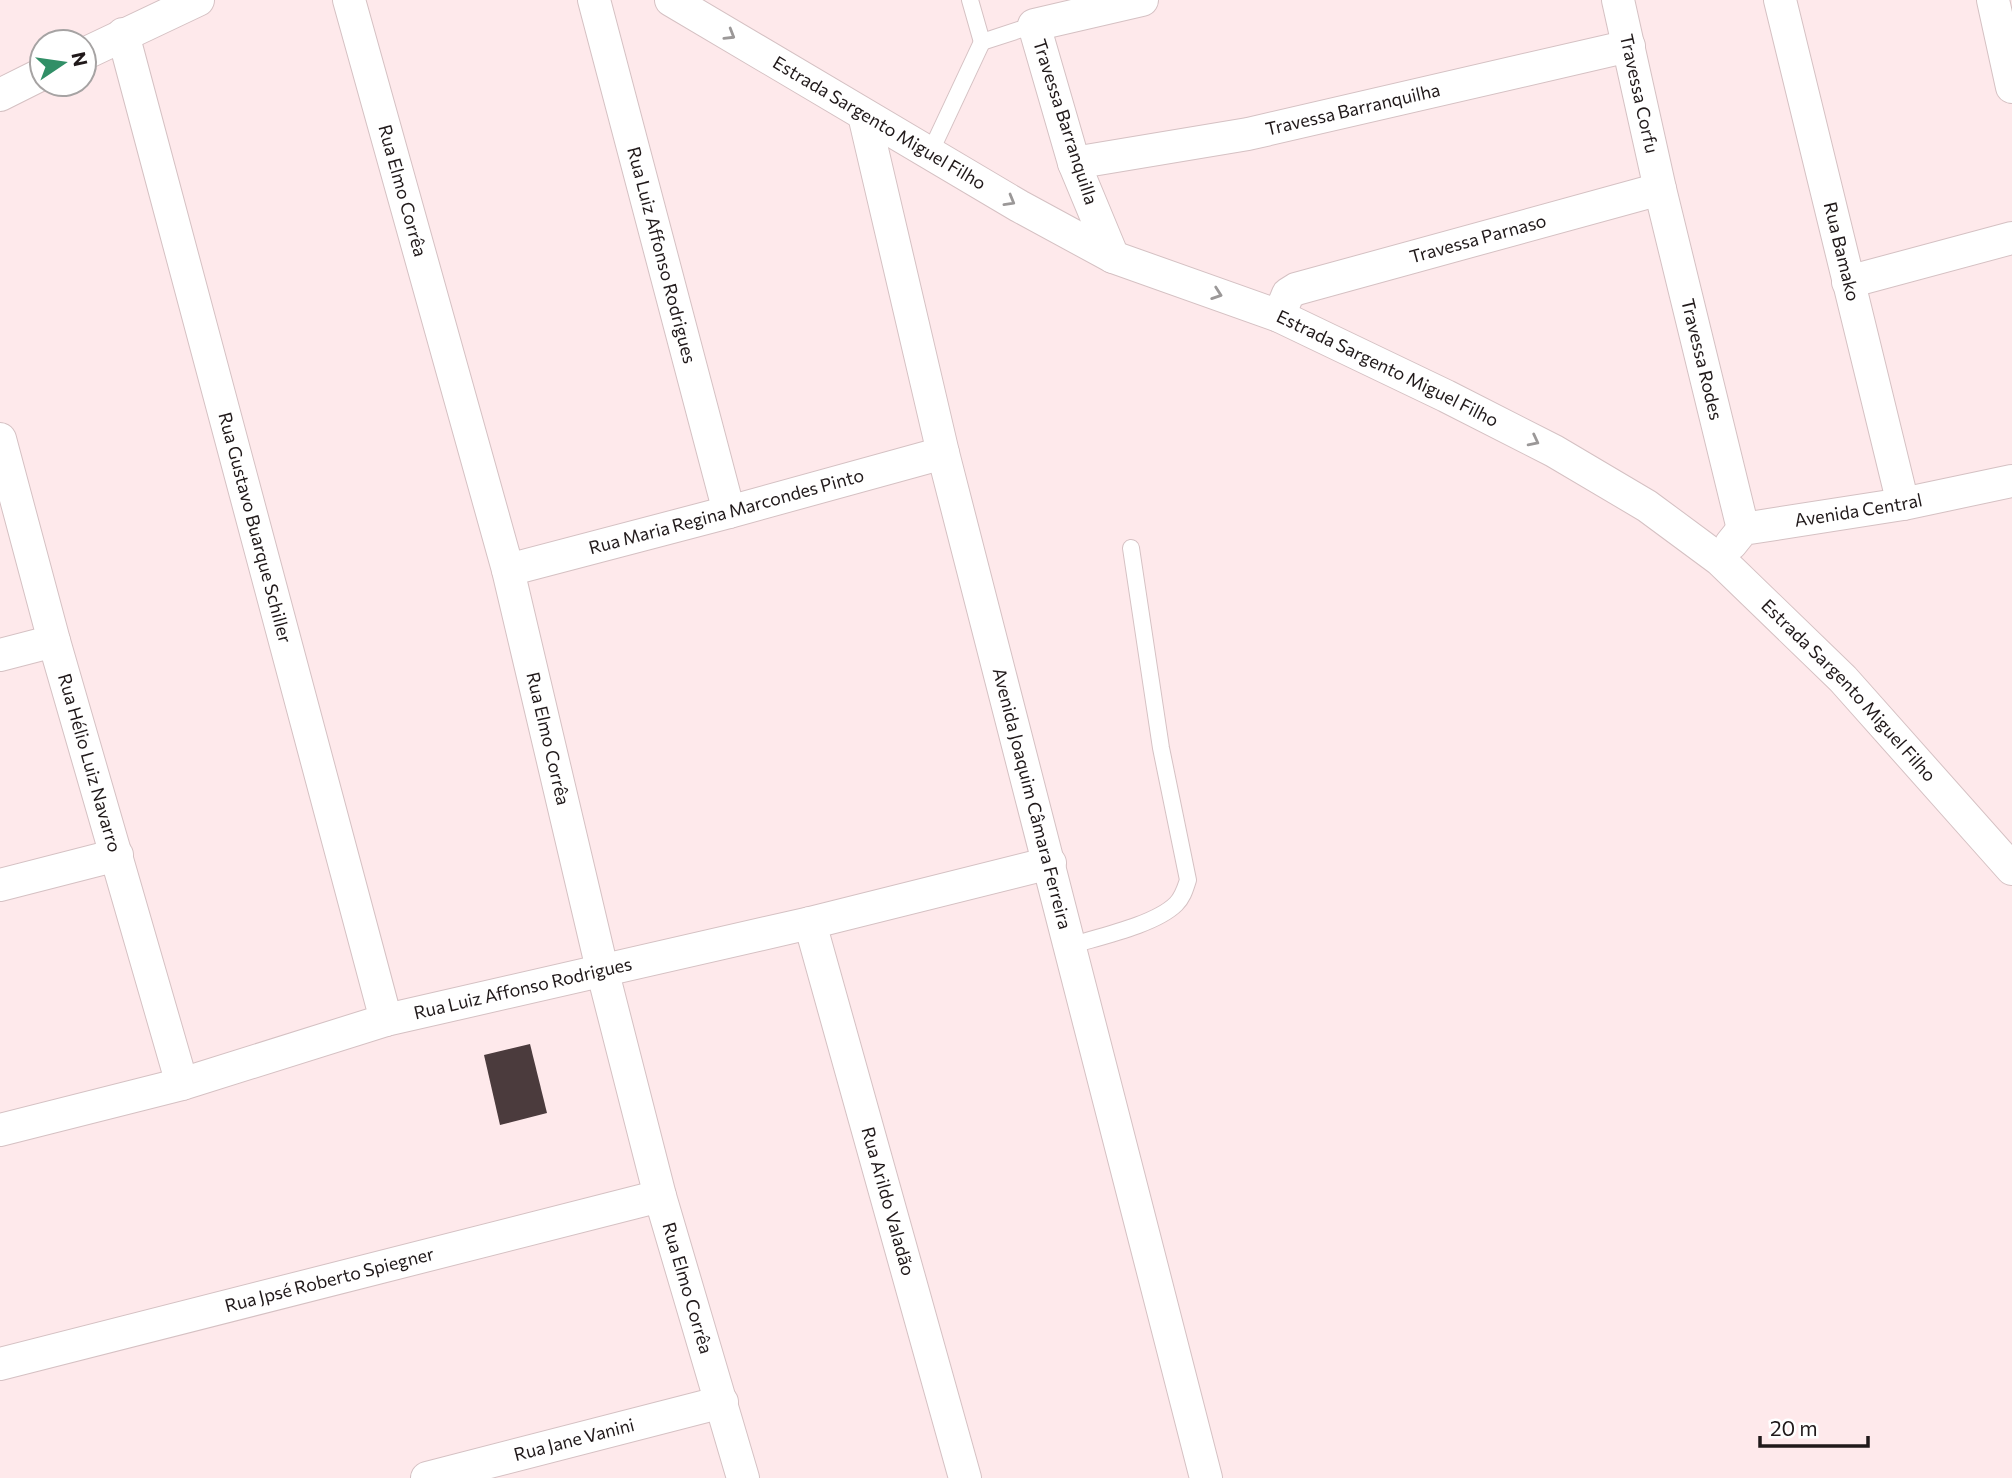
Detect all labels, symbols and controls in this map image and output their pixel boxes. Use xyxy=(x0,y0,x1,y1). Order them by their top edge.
one-way arrow xyxy=(723,27,736,40)
north arrow xyxy=(28,28,98,98)
street label: Travessa Corfu xyxy=(1616,32,1664,155)
street label: Travessa Barranquilla xyxy=(1029,36,1103,207)
text: N xyxy=(67,50,93,69)
street label: Estrada Sargento Miguel Filho xyxy=(769,51,990,194)
street label: Travessa Barranquilha xyxy=(1263,78,1442,140)
street label: Rua Elmo Corrêa xyxy=(374,122,432,259)
street label: Rua Luiz Affonso Rodrigues xyxy=(623,144,701,366)
one-way arrow xyxy=(1003,193,1016,206)
street label: Rua Bamako xyxy=(1820,200,1865,303)
street label: Travessa Parnaso xyxy=(1407,209,1548,267)
one-way arrow xyxy=(1210,286,1222,300)
street label: Travessa Rodes xyxy=(1677,296,1728,422)
street label: Estrada Sargento Miguel Filho xyxy=(1273,305,1502,431)
street label: Rua Gustavo Buarque Schiller xyxy=(214,410,297,645)
one-way arrow xyxy=(1527,432,1539,446)
street label: Rua Maria Regina Marcondes Pinto xyxy=(586,463,866,558)
street label: Avenida Central xyxy=(1793,488,1924,531)
street label: Estrada Sargento Miguel Filho xyxy=(1757,594,1941,786)
street label: Avenida Joaquim Câmara Ferreira xyxy=(989,665,1077,931)
street label: Rua Elmo Corrêa xyxy=(522,670,575,807)
street label: Rua Hélio Luiz Navarro xyxy=(54,671,126,855)
street label: Rua Luiz Affonso Rodrigues xyxy=(411,952,634,1023)
street label: Rua Arildo Valadão xyxy=(857,1124,920,1278)
street label: Rua Elmo Corrêa xyxy=(658,1219,718,1356)
street label: Rua Jpsé Roberto Spiegner xyxy=(222,1242,436,1316)
scale bar xyxy=(1760,1404,1868,1448)
street label: Rua Jane Vanini xyxy=(511,1413,637,1465)
text: 20 m xyxy=(1770,1415,1818,1440)

